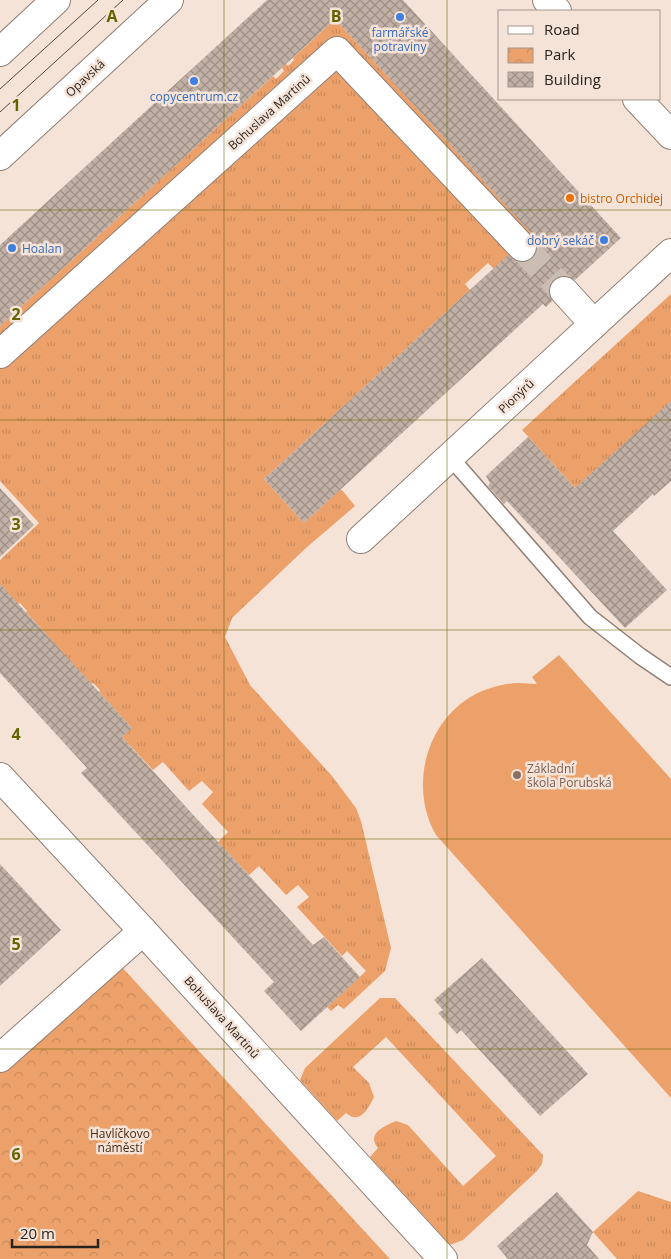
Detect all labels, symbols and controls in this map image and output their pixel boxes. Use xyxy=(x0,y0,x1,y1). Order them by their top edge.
text: A xyxy=(106,5,118,27)
text: B xyxy=(331,5,341,27)
legend xyxy=(498,10,661,100)
marker: farmářské potraviny xyxy=(394,11,406,23)
text: Road xyxy=(544,19,580,39)
place label: farmářské potraviny xyxy=(371,24,429,55)
text: Park xyxy=(544,44,575,64)
street label: Opavská xyxy=(62,55,108,101)
text: Building xyxy=(544,69,601,89)
street label: Bohuslava Martinů xyxy=(224,70,314,154)
marker: copycentrum.cz xyxy=(188,75,200,87)
place label: copycentrum.cz xyxy=(150,88,239,105)
text: 1 xyxy=(11,94,21,116)
place label: bistro Orchidej xyxy=(580,190,663,207)
marker: bistro Orchidej xyxy=(564,192,576,204)
place label: dobrý sekáč xyxy=(527,232,594,249)
marker: dobrý sekáč xyxy=(598,234,610,246)
place label: Hoalan xyxy=(22,240,62,257)
marker: Hoalan xyxy=(6,242,18,254)
text: 2 xyxy=(11,303,21,325)
street label: Pionýrů xyxy=(494,375,538,417)
text: 3 xyxy=(11,513,21,535)
text: 4 xyxy=(11,723,21,745)
place label: Základní škola Porubská xyxy=(527,760,612,791)
marker: Základní škola Porubská xyxy=(511,769,523,781)
text: 5 xyxy=(11,933,21,955)
street label: Bohuslava Martinů xyxy=(180,972,264,1062)
park label: Havlíčkovo náměstí xyxy=(90,1125,150,1156)
text: 6 xyxy=(11,1143,21,1165)
scale bar xyxy=(12,1216,99,1248)
text: 20 m xyxy=(20,1223,55,1243)

